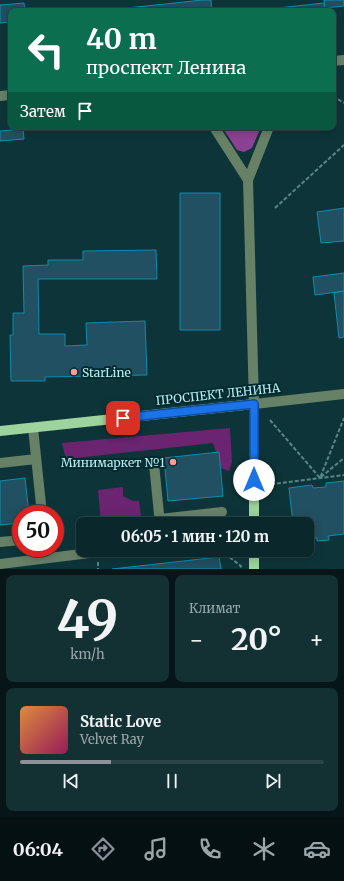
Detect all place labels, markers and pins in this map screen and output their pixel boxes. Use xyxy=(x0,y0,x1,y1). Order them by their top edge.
place label: StarLine xyxy=(82,365,131,380)
marker: StarLine xyxy=(69,367,79,377)
pin xyxy=(106,401,140,435)
place label: Минимаркет №1 xyxy=(61,455,166,470)
marker: Минимаркет №1 xyxy=(168,457,178,467)

